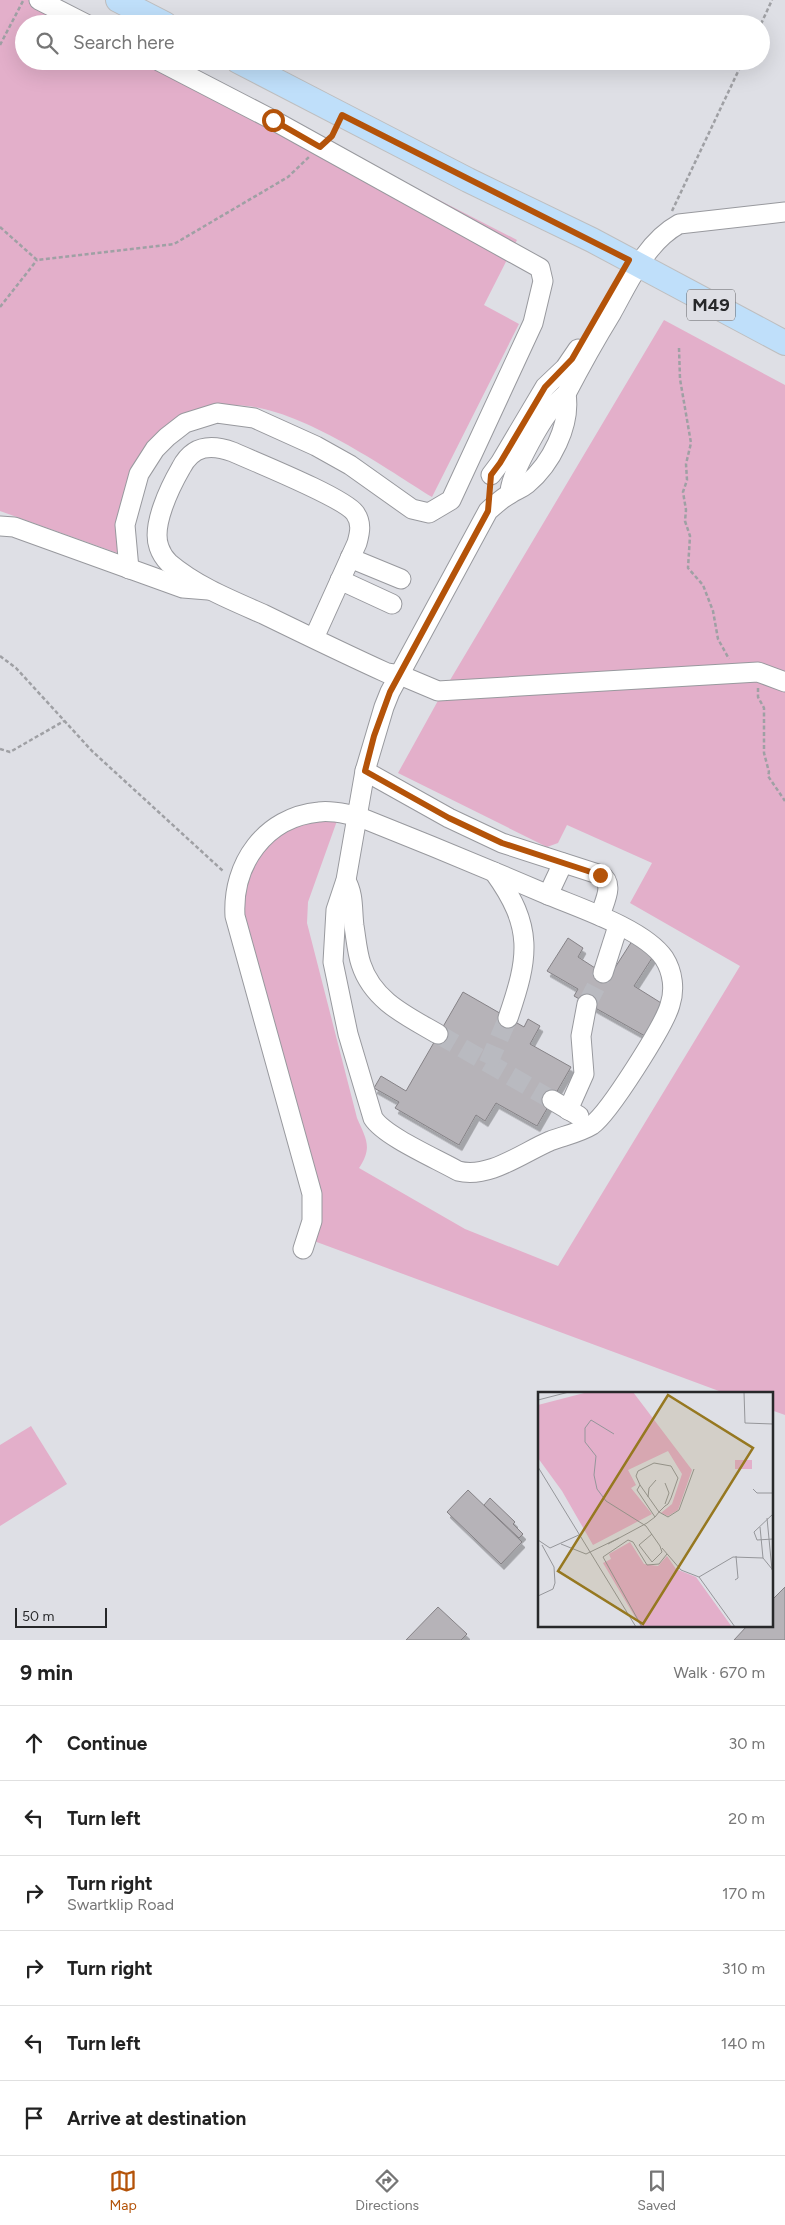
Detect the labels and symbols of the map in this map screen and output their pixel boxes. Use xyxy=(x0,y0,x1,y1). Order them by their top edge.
route start xyxy=(262,109,285,132)
road number: M49 xyxy=(687,290,735,320)
route end xyxy=(589,864,612,887)
inset map xyxy=(538,1392,772,1628)
scale bar xyxy=(15,1605,108,1628)

